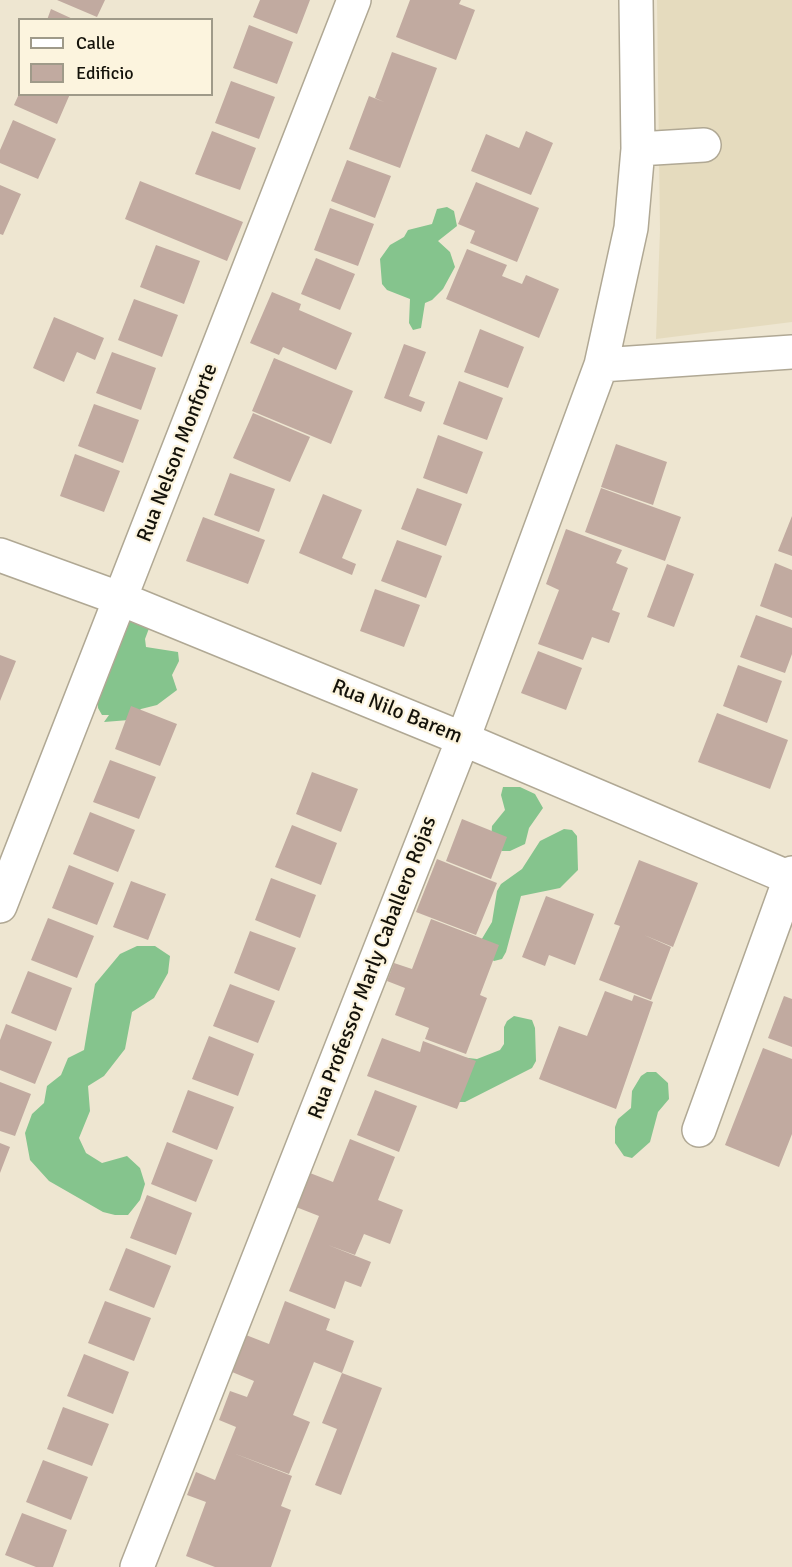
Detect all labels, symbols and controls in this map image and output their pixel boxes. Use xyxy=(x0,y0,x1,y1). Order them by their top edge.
legend xyxy=(18,18,213,96)
text: Calle xyxy=(76,32,115,54)
text: Edificio xyxy=(76,62,134,84)
street label: Rua Nelson Monforte xyxy=(132,360,224,546)
street label: Rua Nilo Barem xyxy=(328,674,466,750)
street label: Rua Professor Marly Caballero Rojas xyxy=(303,813,443,1123)

